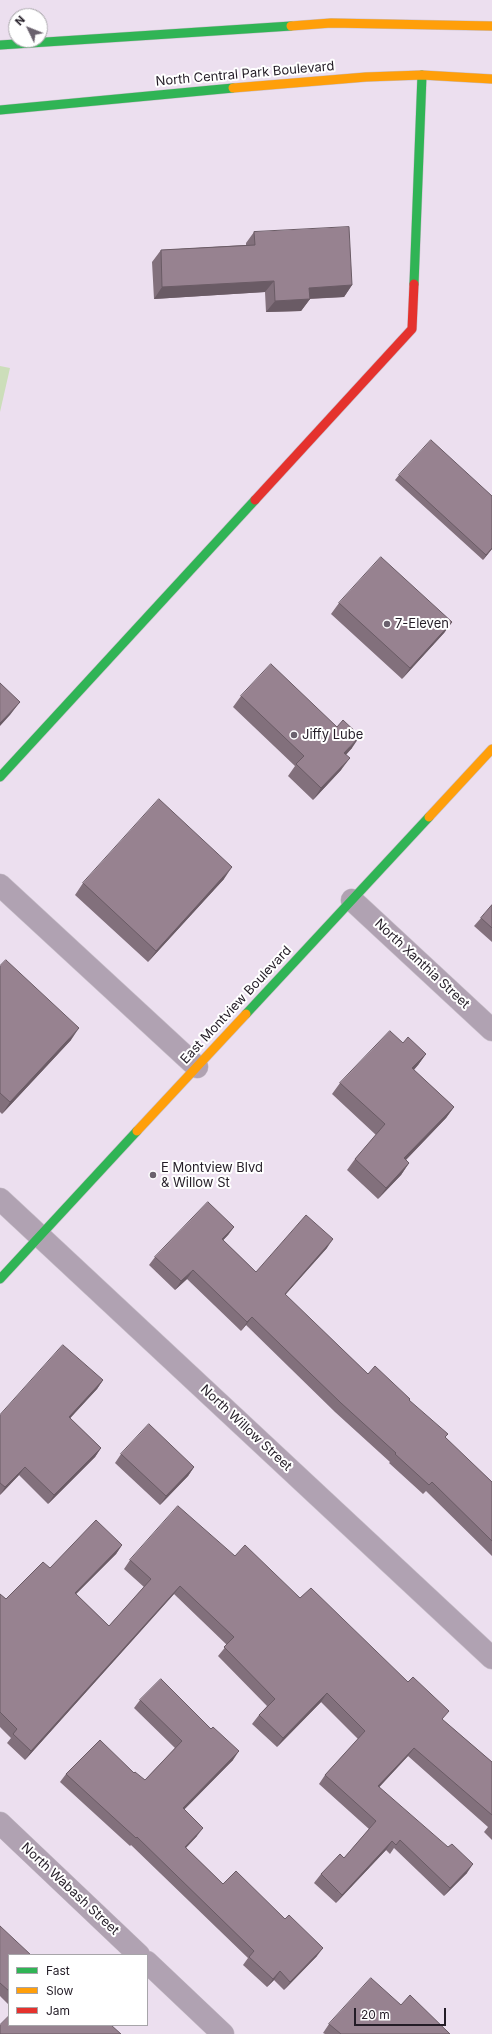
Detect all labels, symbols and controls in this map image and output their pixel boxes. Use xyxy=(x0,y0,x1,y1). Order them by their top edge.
north arrow xyxy=(8,8,48,48)
text: N xyxy=(12,13,28,28)
street label: North Central Park Boulevard xyxy=(155,58,335,90)
place label: 7-Eleven xyxy=(395,616,449,632)
marker: 7-Eleven xyxy=(382,619,392,629)
place label: Jiffy Lube xyxy=(302,727,363,743)
marker: Jiffy Lube xyxy=(289,730,299,740)
street label: North Xanthia Street xyxy=(371,916,473,1012)
street label: East Montview Boulevard xyxy=(177,943,295,1067)
place label: E Montview Blvd & Willow St xyxy=(161,1160,263,1191)
marker: E Montview Blvd & Willow St xyxy=(148,1170,158,1180)
street label: North Willow Street xyxy=(197,1382,295,1474)
street label: North Wabash Street xyxy=(18,1840,122,1938)
legend xyxy=(8,1954,148,2026)
text: Fast xyxy=(46,1963,70,1978)
text: Slow xyxy=(46,1983,73,1998)
scale bar xyxy=(356,2000,448,2026)
text: Jam xyxy=(46,2003,70,2018)
text: 20 m xyxy=(361,2007,390,2022)

